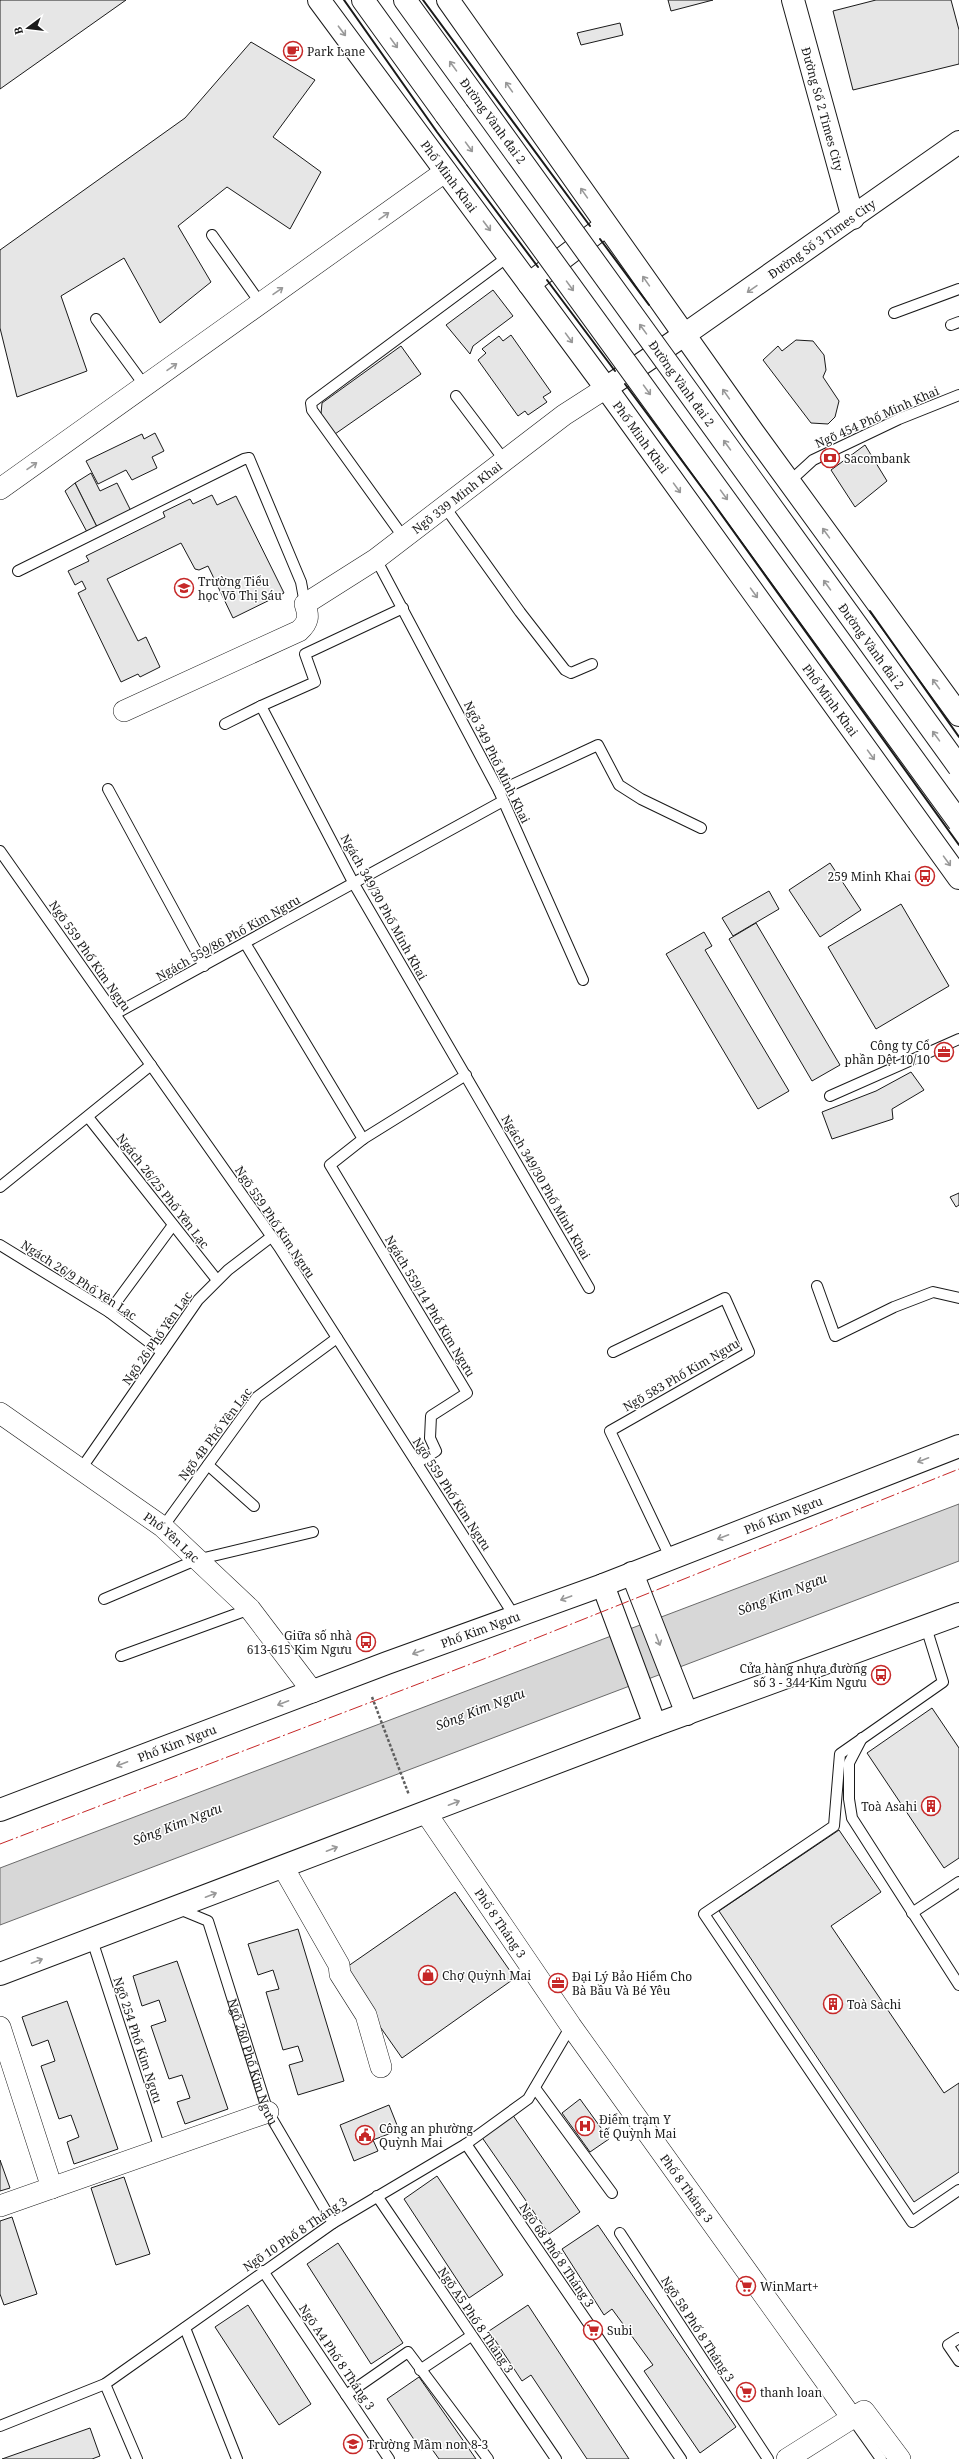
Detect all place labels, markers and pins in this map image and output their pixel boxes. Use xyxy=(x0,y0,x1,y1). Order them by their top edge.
cafe icon: Park Lane xyxy=(282,40,304,62)
place label: Park Lane xyxy=(307,43,365,60)
bank icon: Sacombank xyxy=(819,447,841,469)
place label: Sacombank xyxy=(844,450,911,467)
place label: Trường Tiểu học Võ Thị Sáu xyxy=(198,573,282,604)
school or university icon: Trường Tiểu học Võ Thị Sáu xyxy=(173,577,195,599)
bus stop icon: 259 Minh Khai xyxy=(914,865,936,887)
place label: 259 Minh Khai xyxy=(828,868,911,885)
place label: Công ty Cổ phần Dệt 10/10 xyxy=(845,1037,930,1068)
office icon: Công ty Cổ phần Dệt 10/10 xyxy=(933,1041,955,1063)
place label: Giữa số nhà 613-615 Kim Ngưu xyxy=(247,1627,352,1658)
bus stop icon: Giữa số nhà 613-615 Kim Ngưu xyxy=(355,1631,377,1653)
place label: Cửa hàng nhựa đường số 3 - 344 Kim Ngưu xyxy=(739,1660,868,1691)
bus stop icon: Cửa hàng nhựa đường số 3 - 344 Kim Ngưu xyxy=(870,1664,892,1686)
building icon: Toà Asahi xyxy=(920,1795,942,1817)
place label: Toà Asahi xyxy=(861,1798,917,1815)
shop icon: Chợ Quỳnh Mai xyxy=(417,1964,439,1986)
place label: Chợ Quỳnh Mai xyxy=(442,1967,531,1984)
place label: Đại Lý Bảo Hiểm Cho Bà Bầu Và Bé Yêu xyxy=(572,1968,692,1999)
office icon: Đại Lý Bảo Hiểm Cho Bà Bầu Và Bé Yêu xyxy=(547,1972,569,1994)
building icon: Toà Sachi xyxy=(822,1993,844,2015)
place label: Toà Sachi xyxy=(847,1996,901,2013)
place label: Điểm trạm Y tế Quỳnh Mai xyxy=(599,2111,677,2142)
hospital icon: Điểm trạm Y tế Quỳnh Mai xyxy=(574,2115,596,2137)
place label: Công an phường Quỳnh Mai xyxy=(379,2120,474,2151)
public building icon: Công an phường Quỳnh Mai xyxy=(354,2124,376,2146)
supermarket icon: WinMart+ xyxy=(735,2275,757,2297)
place label: WinMart+ xyxy=(760,2278,819,2295)
supermarket icon: Subi xyxy=(582,2319,604,2341)
place label: Subi xyxy=(607,2322,633,2339)
supermarket icon: thanh loan xyxy=(735,2381,757,2403)
place label: thanh loan xyxy=(760,2384,822,2401)
school or university icon: Trường Mầm non 8-3 xyxy=(342,2433,364,2455)
place label: Trường Mầm non 8-3 xyxy=(367,2436,488,2453)

